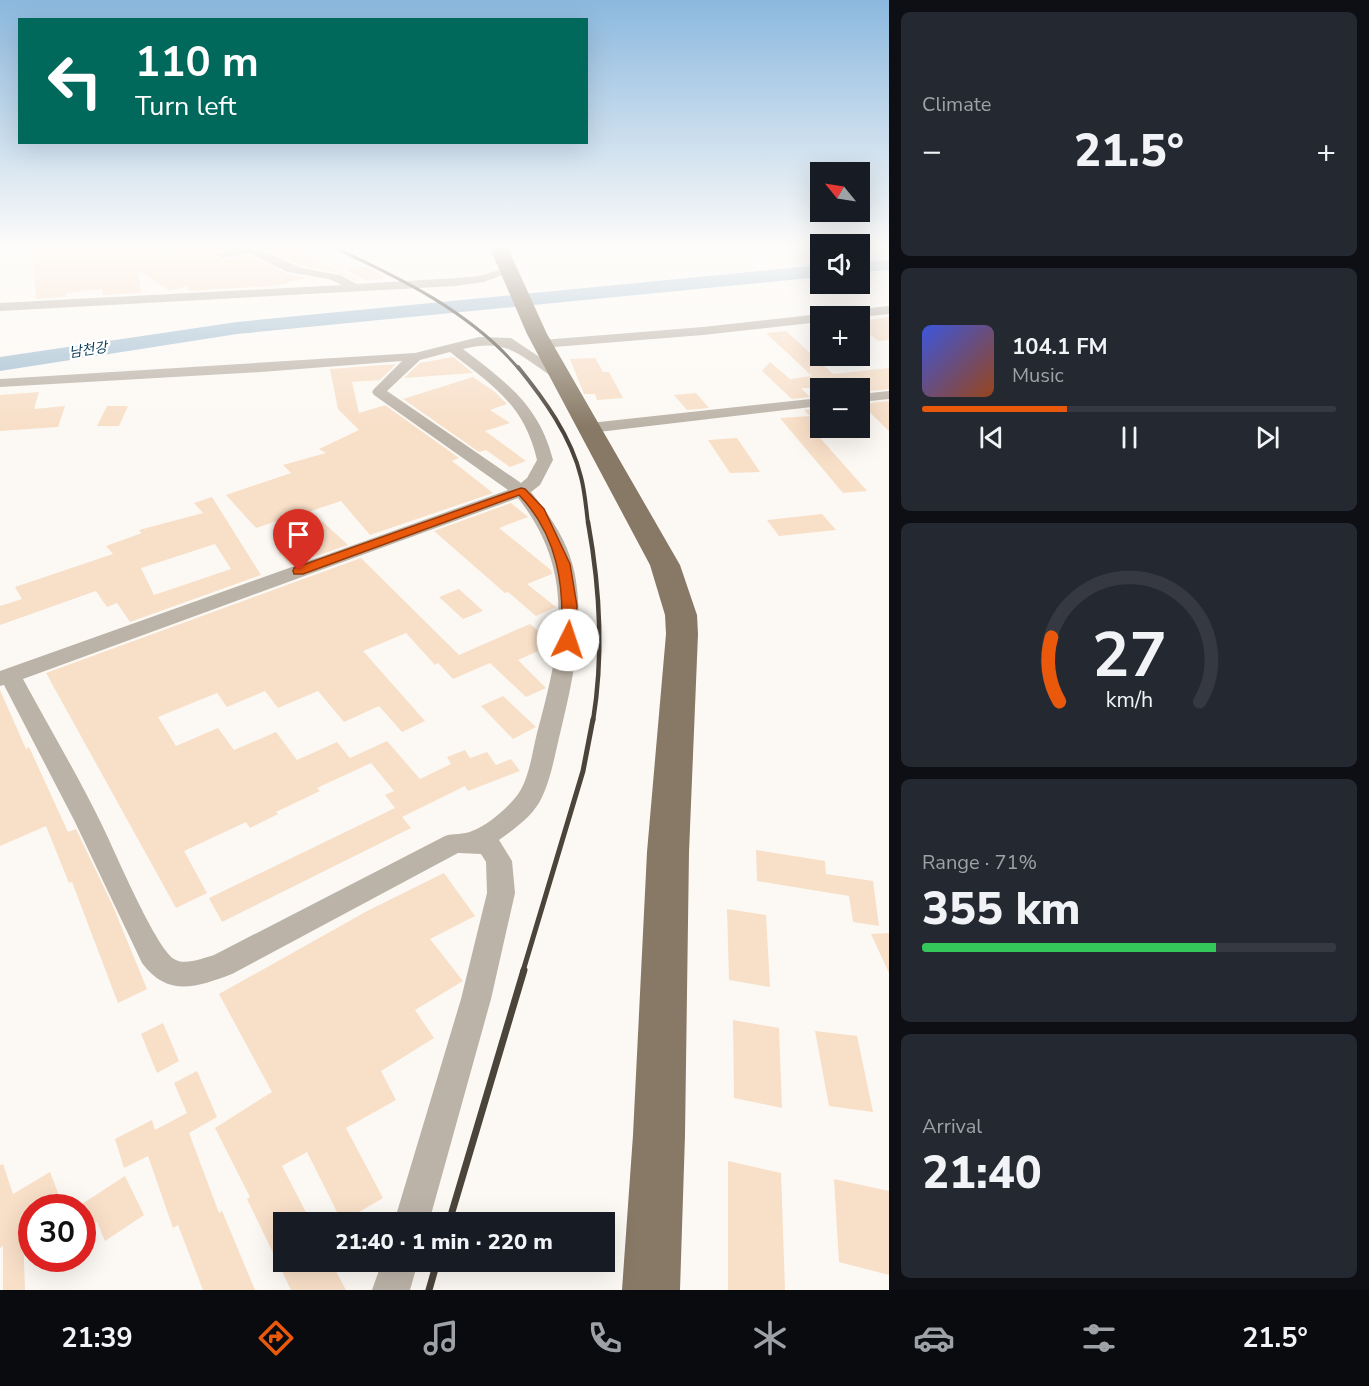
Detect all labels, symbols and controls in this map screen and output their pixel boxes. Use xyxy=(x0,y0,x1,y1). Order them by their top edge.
text: 110 m xyxy=(135,34,259,91)
icon: left xyxy=(36,42,114,120)
text: Turn left xyxy=(135,88,236,125)
text: Climate xyxy=(922,91,991,118)
text: 21.5° xyxy=(1074,121,1184,182)
text: − xyxy=(922,129,942,174)
text: + xyxy=(1316,129,1336,174)
north arrow xyxy=(810,162,870,222)
map controls xyxy=(810,162,870,438)
button: sound xyxy=(810,234,870,294)
button: + xyxy=(810,306,870,366)
text: 104.1 FM xyxy=(1012,332,1108,362)
water label: 남천강 xyxy=(67,337,111,362)
text: Music xyxy=(1012,362,1064,389)
button: − xyxy=(810,378,870,438)
icon: previous xyxy=(975,421,1008,454)
icon: pause xyxy=(1113,421,1146,454)
icon: next xyxy=(1251,421,1284,454)
pin xyxy=(273,509,324,571)
icon: arrive xyxy=(282,518,315,551)
position arrow xyxy=(536,608,600,672)
text: 27 xyxy=(1092,613,1166,698)
text: km/h xyxy=(1105,685,1153,715)
text: Range · 71% xyxy=(922,849,1037,876)
text: 355 km xyxy=(922,879,1081,940)
text: Arrival xyxy=(922,1113,982,1140)
text: 21:40 xyxy=(922,1143,1042,1204)
speed limit sign: 30 xyxy=(18,1194,96,1272)
text: 21:40 · 1 min · 220 m xyxy=(335,1227,553,1257)
icon: directions xyxy=(255,1317,297,1359)
icon: music xyxy=(420,1317,462,1359)
icon: phone xyxy=(584,1317,626,1359)
icon: climate xyxy=(749,1317,791,1359)
icon: car xyxy=(913,1317,955,1359)
icon: filters xyxy=(1078,1317,1120,1359)
text: 21:39 xyxy=(61,1320,133,1357)
text: 21.5° xyxy=(1242,1320,1308,1357)

